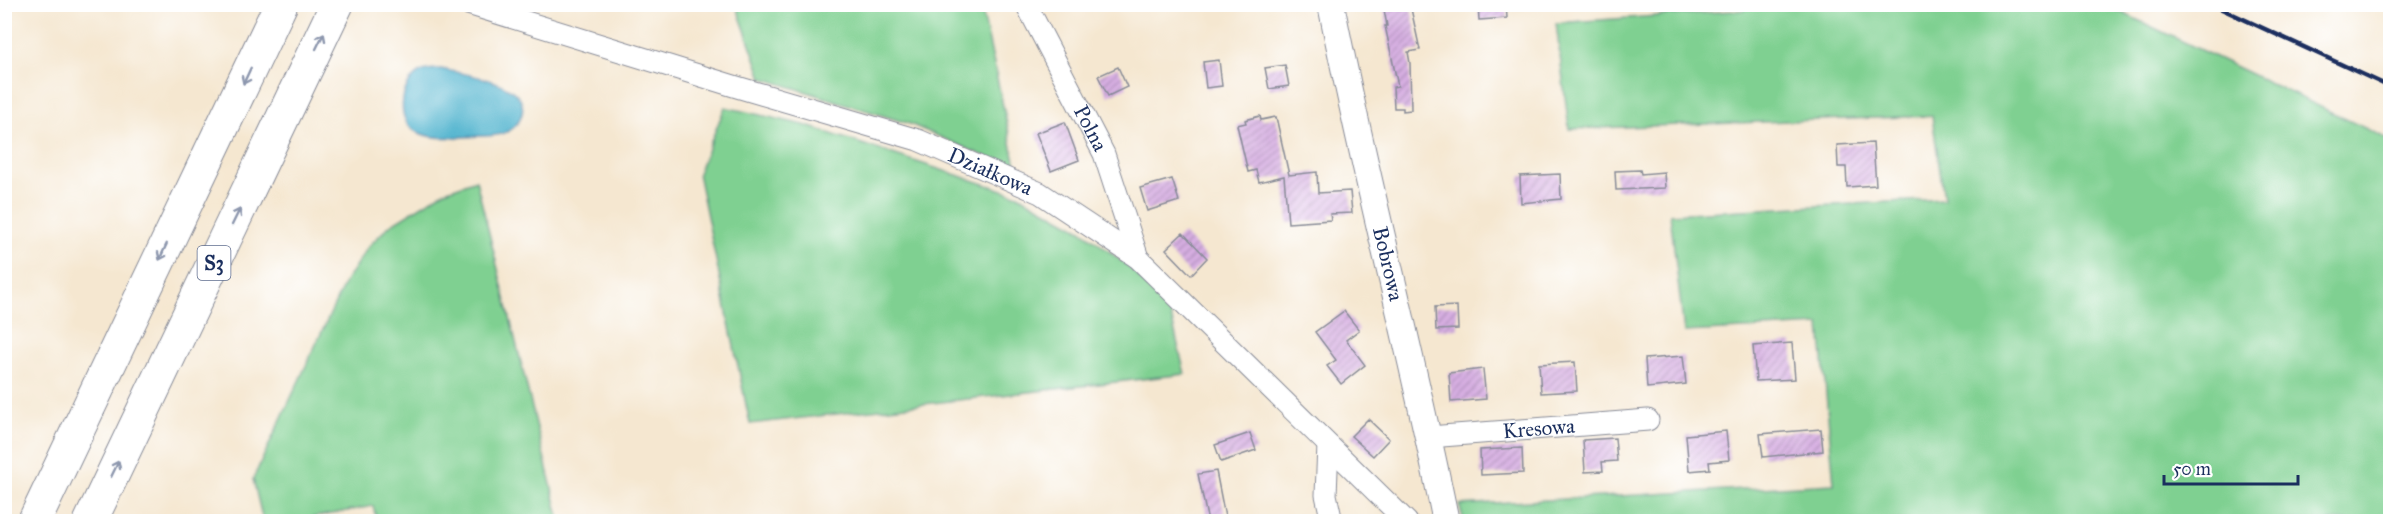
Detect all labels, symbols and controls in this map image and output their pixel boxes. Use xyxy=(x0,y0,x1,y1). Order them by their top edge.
one-way arrow xyxy=(314,32,326,50)
one-way arrow xyxy=(240,67,252,85)
street label: Polna xyxy=(1068,101,1113,156)
street label: Działkowa xyxy=(944,142,1037,201)
one-way arrow xyxy=(230,208,242,226)
street label: Bobrowa xyxy=(1367,224,1410,304)
one-way arrow xyxy=(156,243,168,261)
road number: S3 xyxy=(198,246,230,280)
street label: Kresowa xyxy=(1502,413,1576,444)
scale bar xyxy=(2164,448,2298,486)
text: 50 m xyxy=(2173,458,2211,480)
one-way arrow xyxy=(110,460,122,478)

